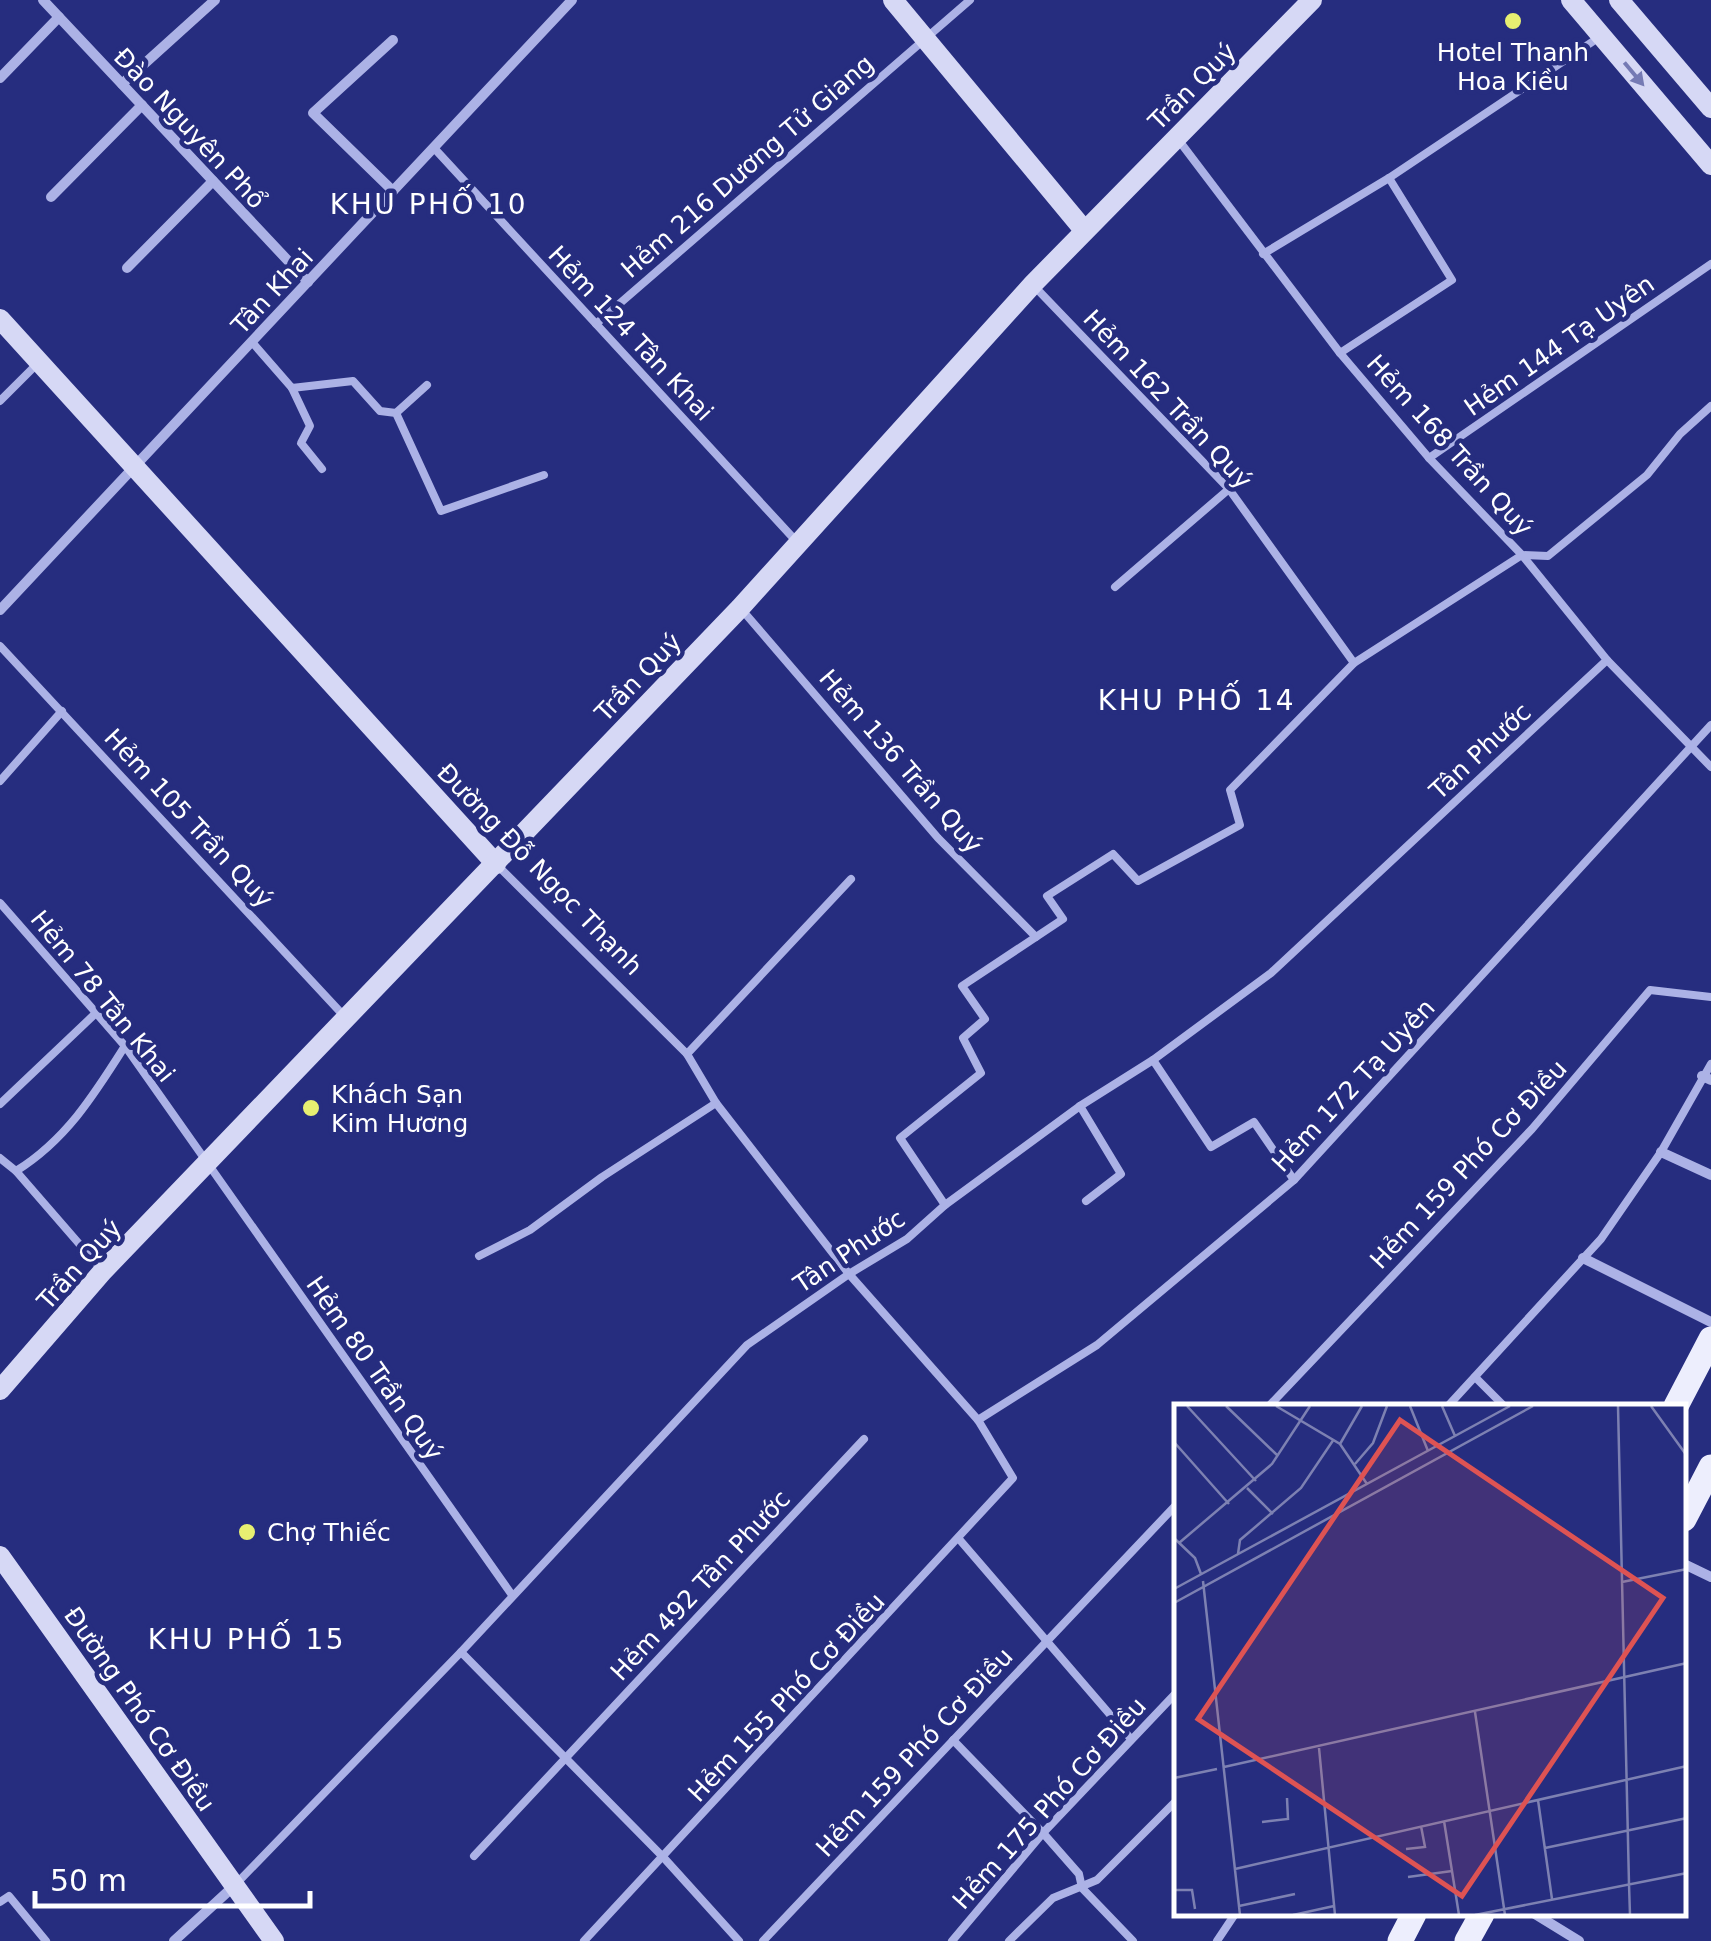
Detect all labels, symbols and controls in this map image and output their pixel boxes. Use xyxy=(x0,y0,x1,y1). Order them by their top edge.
marker: Hotel Thanh Hoa Kiều xyxy=(1502,10,1524,32)
street label: Trần Quý xyxy=(1142,37,1242,137)
place label: Hotel Thanh Hoa Kiều xyxy=(1437,38,1589,96)
street label: Đào Nguyên Phổ xyxy=(108,42,271,214)
street label: Hẻm 216 Dương Tử Giang xyxy=(615,49,879,284)
one-way arrow xyxy=(1622,62,1644,87)
district label: KHU PHỐ 10 xyxy=(330,184,528,221)
street label: Hẻm 124 Tân Khai xyxy=(542,240,719,427)
street label: Tân Khai xyxy=(225,243,319,341)
street label: Hẻm 144 Tạ Uyên xyxy=(1459,269,1660,422)
street label: Hẻm 162 Trần Quý xyxy=(1077,304,1258,495)
street label: Hẻm 168 Trần Quý xyxy=(1361,349,1539,542)
street label: Trần Quý xyxy=(589,627,688,728)
street label: Hẻm 136 Trần Quý xyxy=(813,664,988,859)
district label: KHU PHỐ 14 xyxy=(1098,680,1296,717)
street label: Tân Phước xyxy=(1423,697,1537,806)
street label: Hẻm 105 Trần Quý xyxy=(98,723,279,914)
street label: Đường Đỗ Ngọc Thạnh xyxy=(431,758,648,981)
street label: Hẻm 78 Tân Khai xyxy=(25,905,181,1088)
street label: Hẻm 172 Tạ Uyên xyxy=(1266,993,1441,1178)
street label: Hẻm 159 Phó Cơ Điều xyxy=(1364,1054,1573,1275)
place label: Khách Sạn Kim Hương xyxy=(331,1080,468,1138)
marker: Khách Sạn Kim Hương xyxy=(300,1097,322,1119)
street label: Tân Phước xyxy=(788,1204,910,1300)
street label: Trần Quý xyxy=(31,1213,128,1316)
street label: Hẻm 80 Trần Quý xyxy=(300,1271,449,1466)
inset map xyxy=(1174,1404,1686,1916)
street label: Hẻm 492 Tân Phước xyxy=(605,1484,796,1686)
place label: Chợ Thiếc xyxy=(267,1518,391,1547)
marker: Chợ Thiếc xyxy=(236,1521,258,1543)
street label: Hẻm 155 Phó Cơ Điều xyxy=(682,1587,891,1808)
street label: Đường Phó Cơ Điều xyxy=(58,1602,221,1817)
district label: KHU PHỐ 15 xyxy=(148,1619,346,1656)
street label: Hẻm 159 Phó Cơ Điều xyxy=(810,1642,1019,1863)
street label: Hẻm 175 Phó Cơ Điều xyxy=(947,1692,1152,1915)
scale bar xyxy=(35,1846,310,1908)
text: 50 m xyxy=(50,1863,127,1898)

